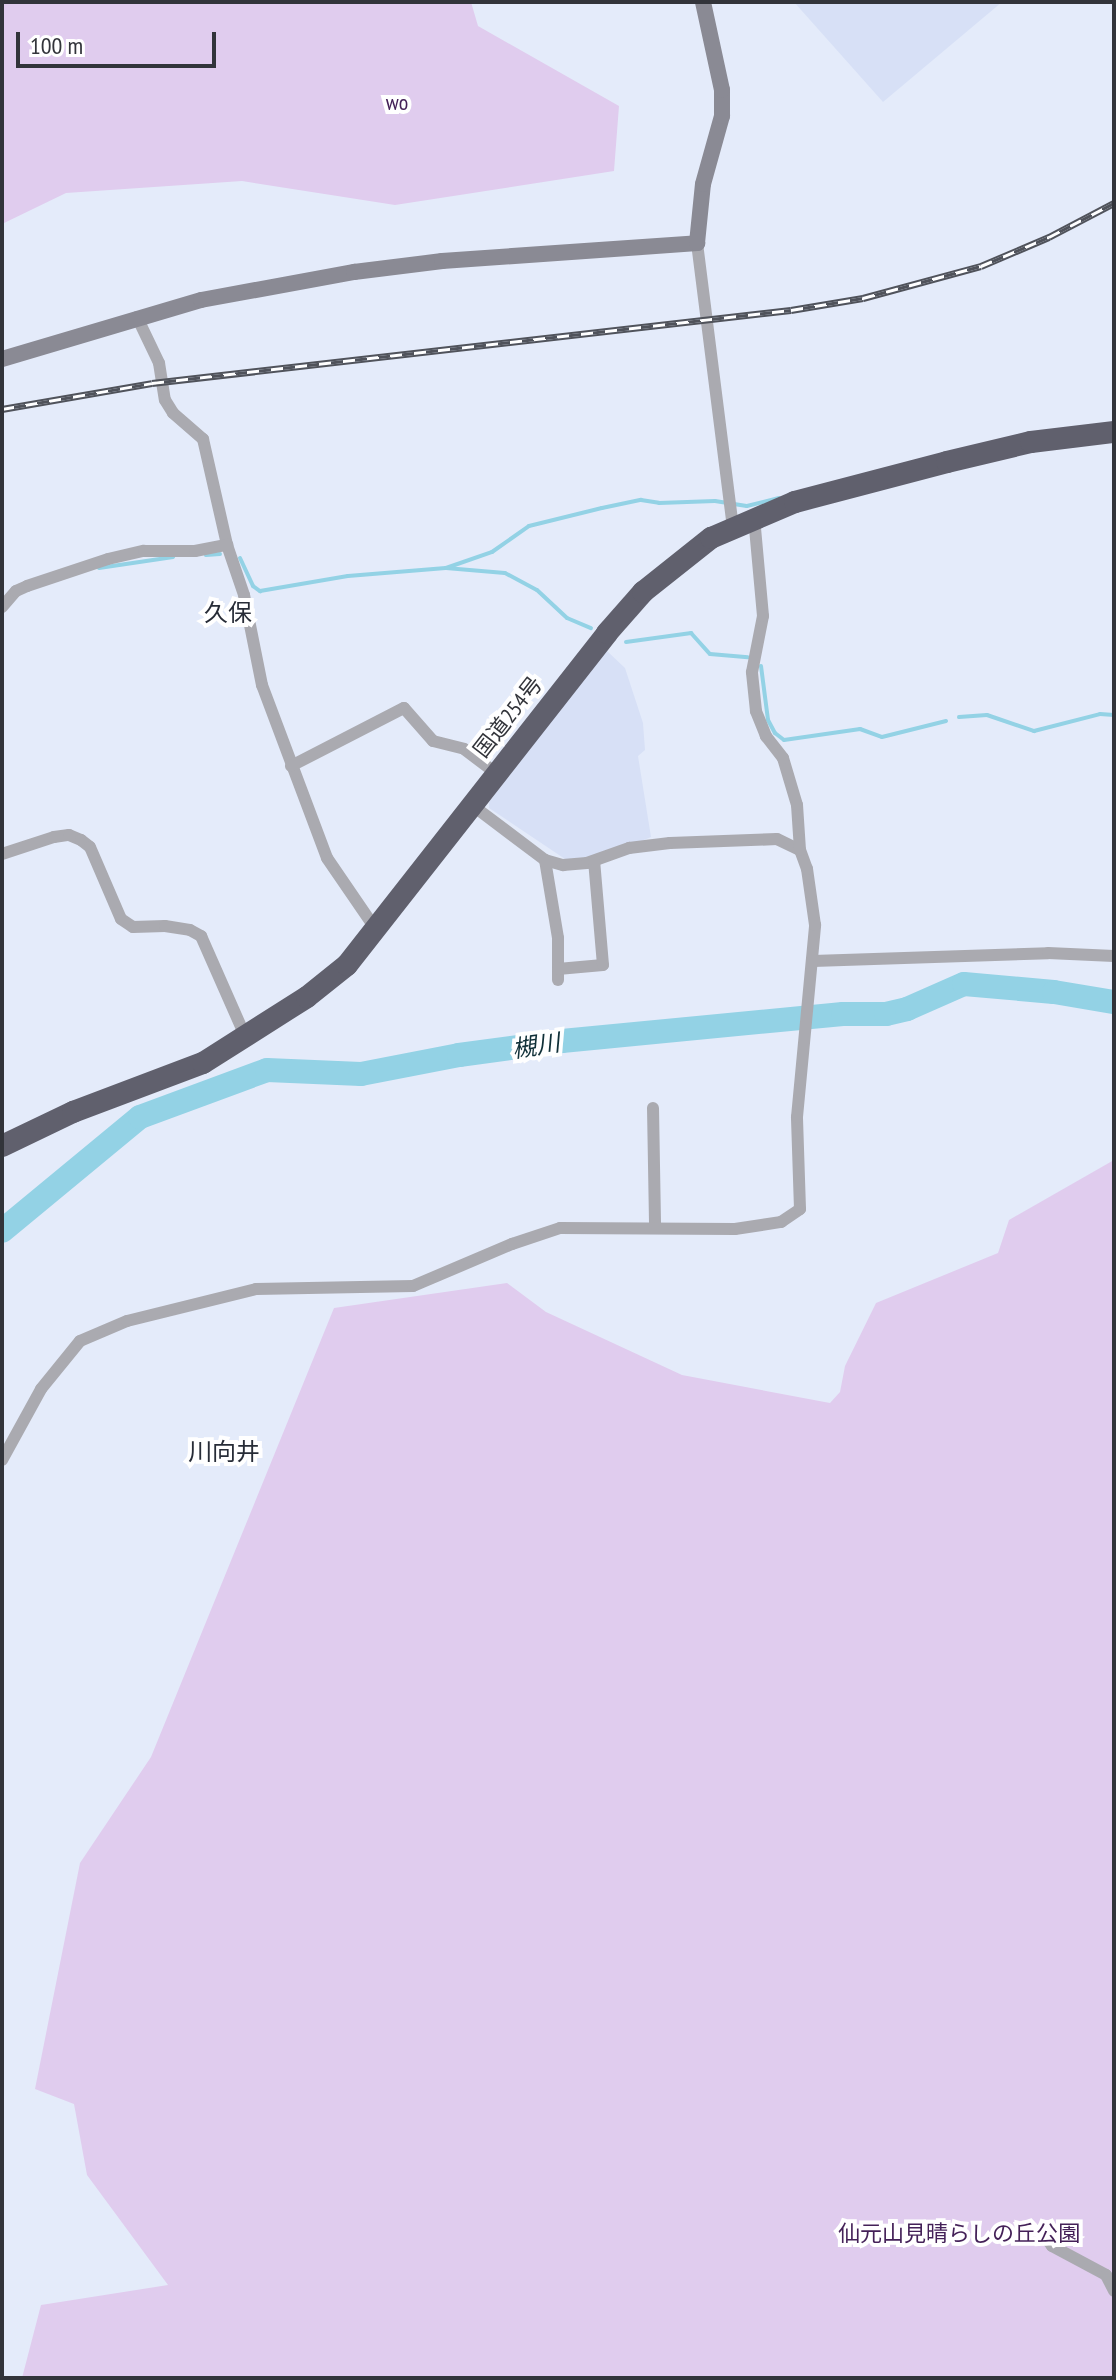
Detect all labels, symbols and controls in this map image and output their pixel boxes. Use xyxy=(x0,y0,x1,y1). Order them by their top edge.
scale bar xyxy=(20,16,220,66)
text: 100 m xyxy=(30,30,83,61)
park label: wo xyxy=(386,90,408,116)
district label: 久保 xyxy=(204,599,252,627)
street label: 国道254号 xyxy=(468,671,548,763)
water label: 槻川 xyxy=(510,1028,562,1064)
district label: 川向井 xyxy=(188,1438,260,1466)
park label: 仙元山見晴らしの丘公園 xyxy=(838,2221,1080,2247)

